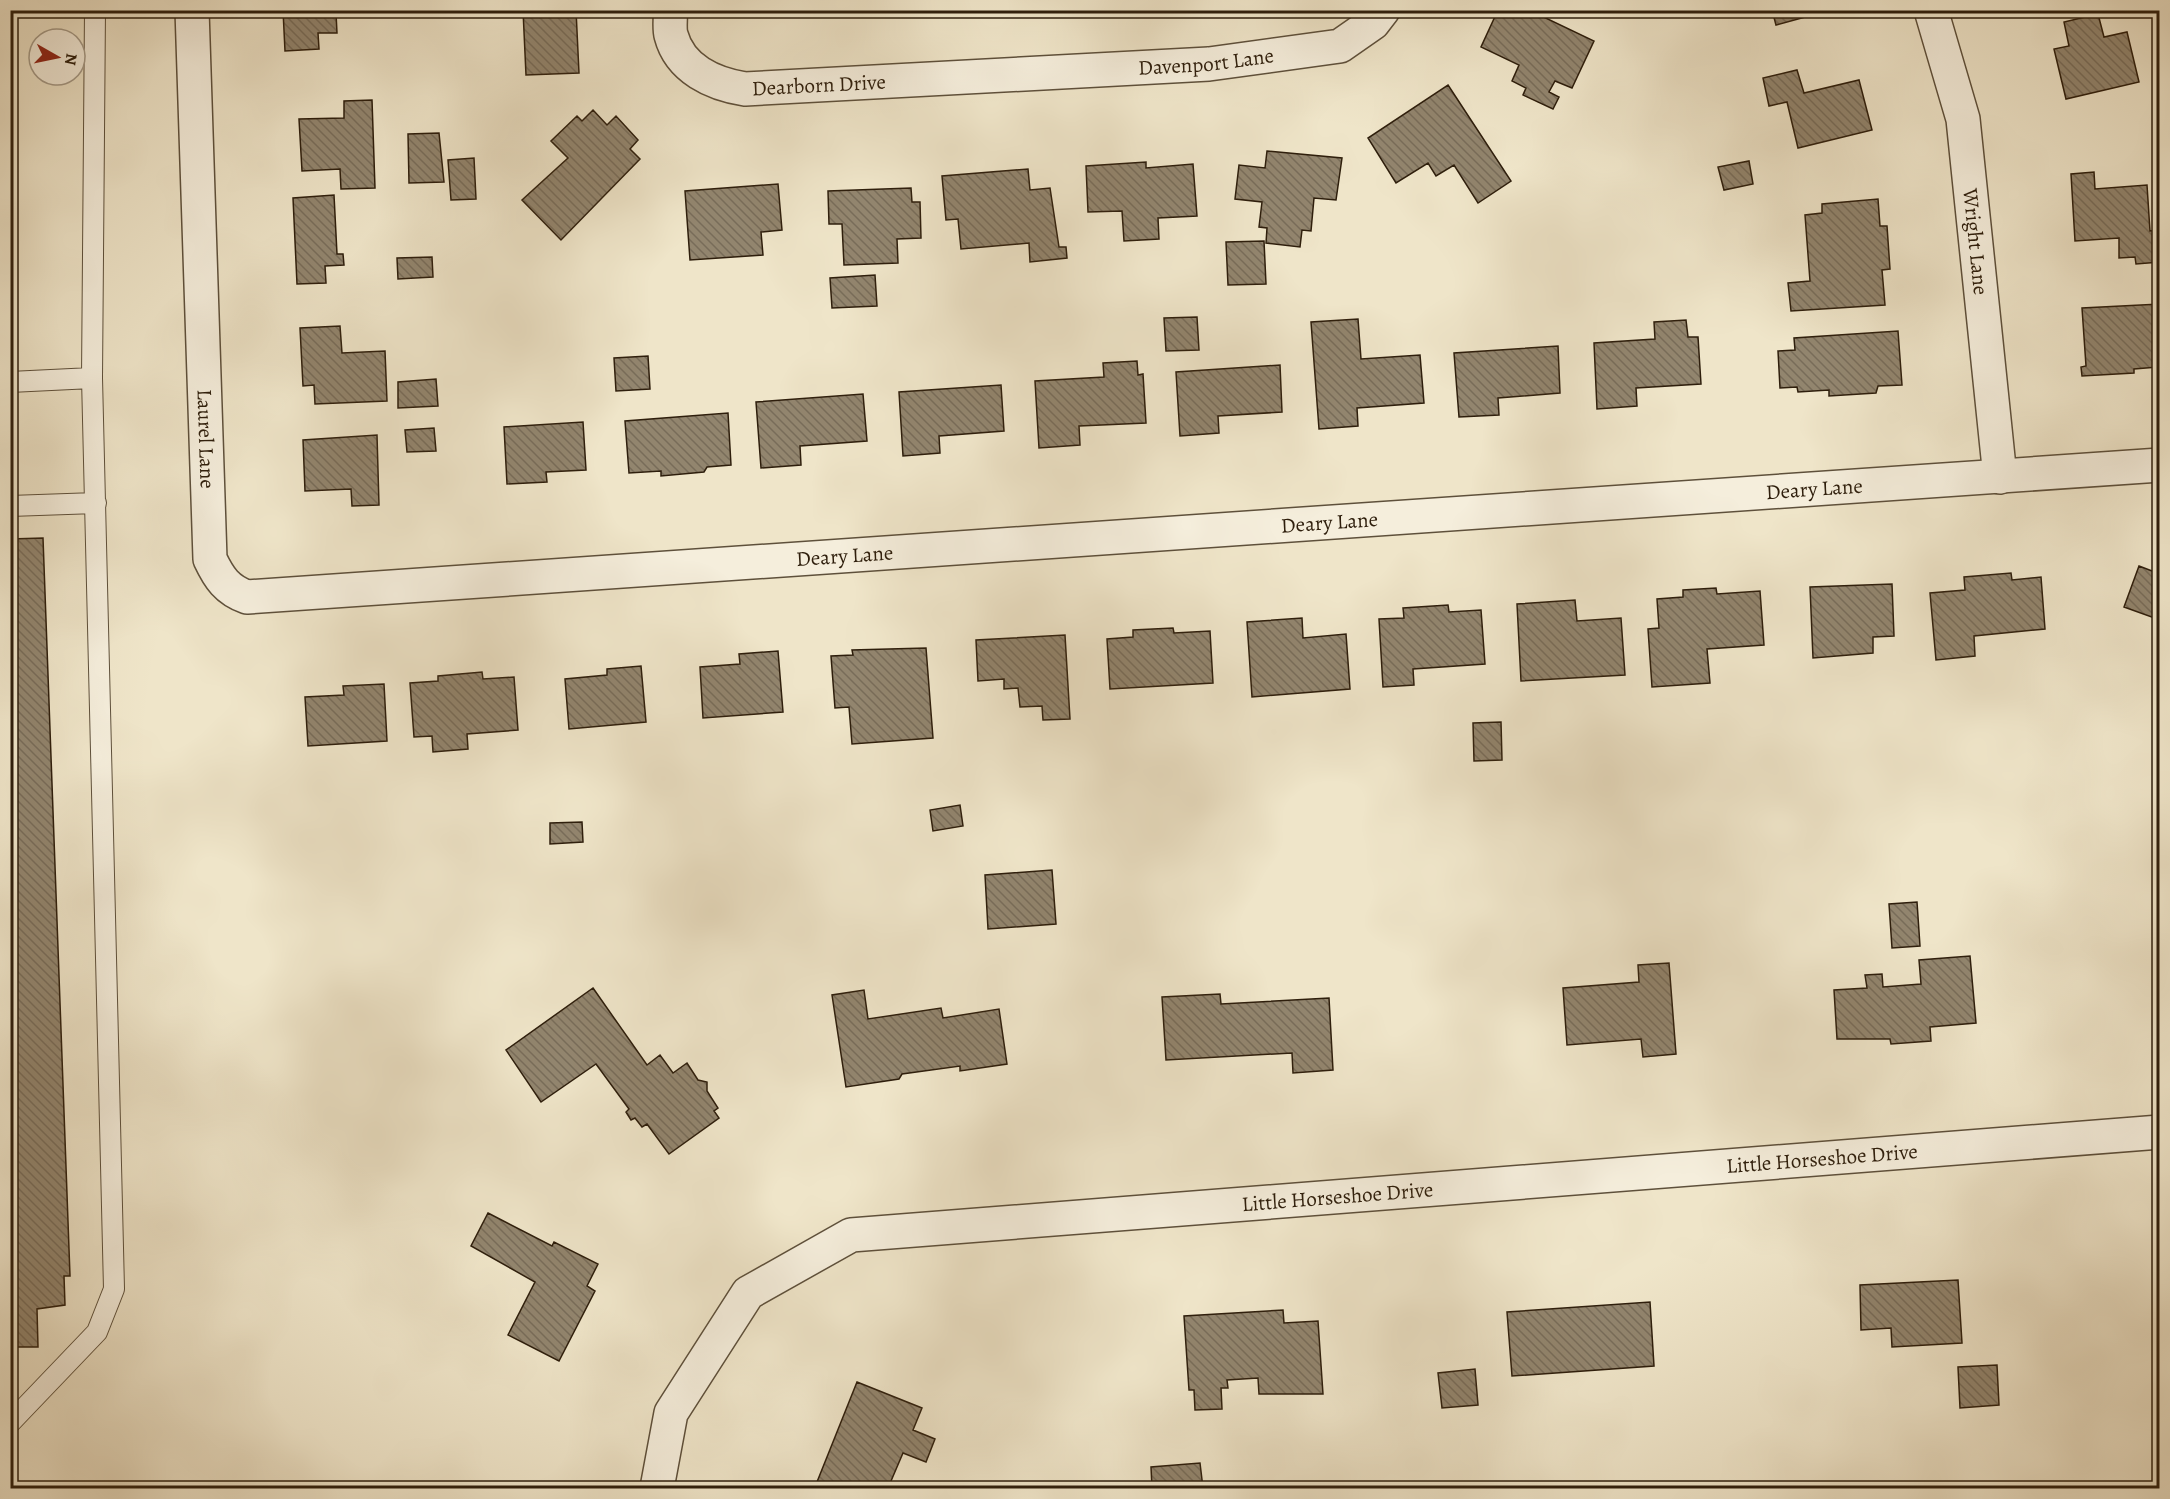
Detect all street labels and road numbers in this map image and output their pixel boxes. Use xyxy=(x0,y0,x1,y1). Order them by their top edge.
street label: Davenport Lane xyxy=(1137,41,1276,82)
street label: Dearborn Drive xyxy=(751,67,886,103)
street label: Wright Lane xyxy=(1956,186,1995,296)
street label: Laurel Lane xyxy=(190,388,222,489)
street label: Deary Lane xyxy=(1765,472,1864,506)
street label: Deary Lane xyxy=(1280,505,1379,540)
street label: Deary Lane xyxy=(795,538,894,573)
street label: Little Horseshoe Drive xyxy=(1725,1137,1919,1180)
street label: Little Horseshoe Drive xyxy=(1241,1175,1434,1218)

